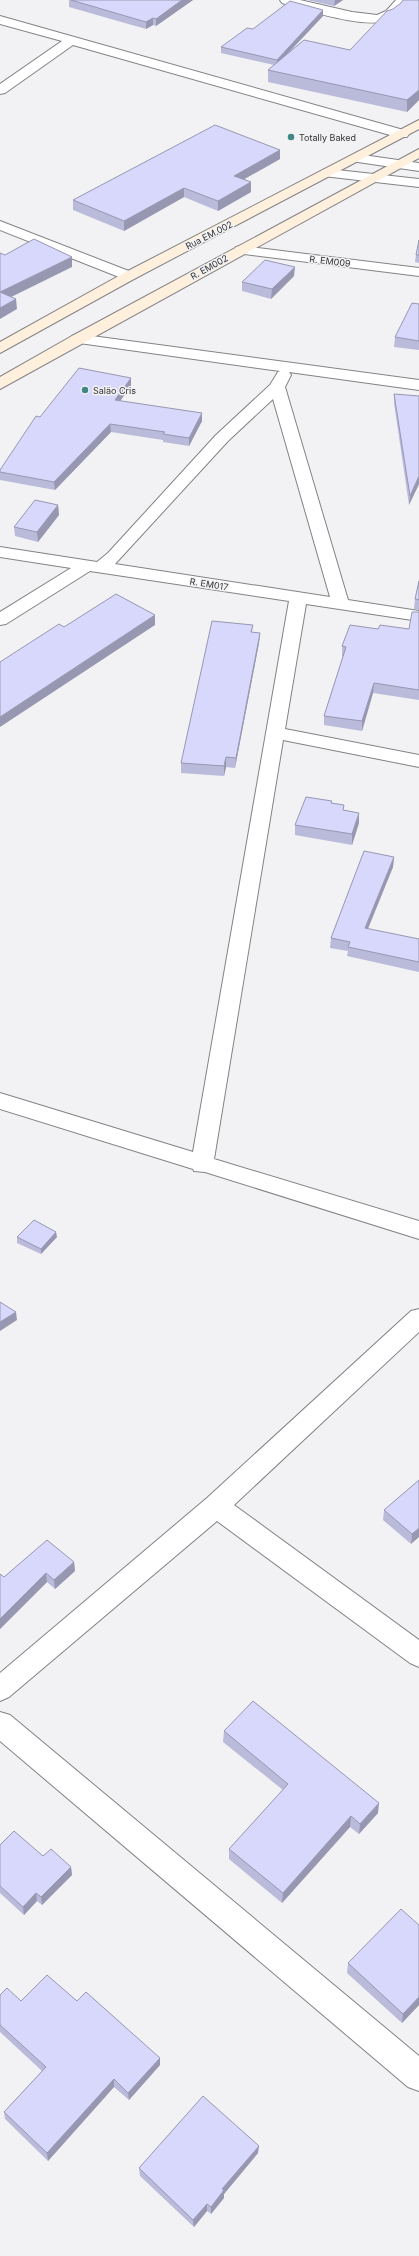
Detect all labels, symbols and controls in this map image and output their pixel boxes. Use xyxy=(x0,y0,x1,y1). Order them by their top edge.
marker: Totally Baked xyxy=(286,132,296,142)
place label: Totally Baked xyxy=(299,132,356,143)
street label: Rua EM.002 xyxy=(184,218,234,252)
street label: R. EM002 xyxy=(188,252,230,282)
street label: R. EM009 xyxy=(309,253,352,269)
marker: Salão Cris xyxy=(80,385,90,395)
place label: Salão Cris xyxy=(93,385,136,396)
street label: R. EM017 xyxy=(189,576,229,592)

